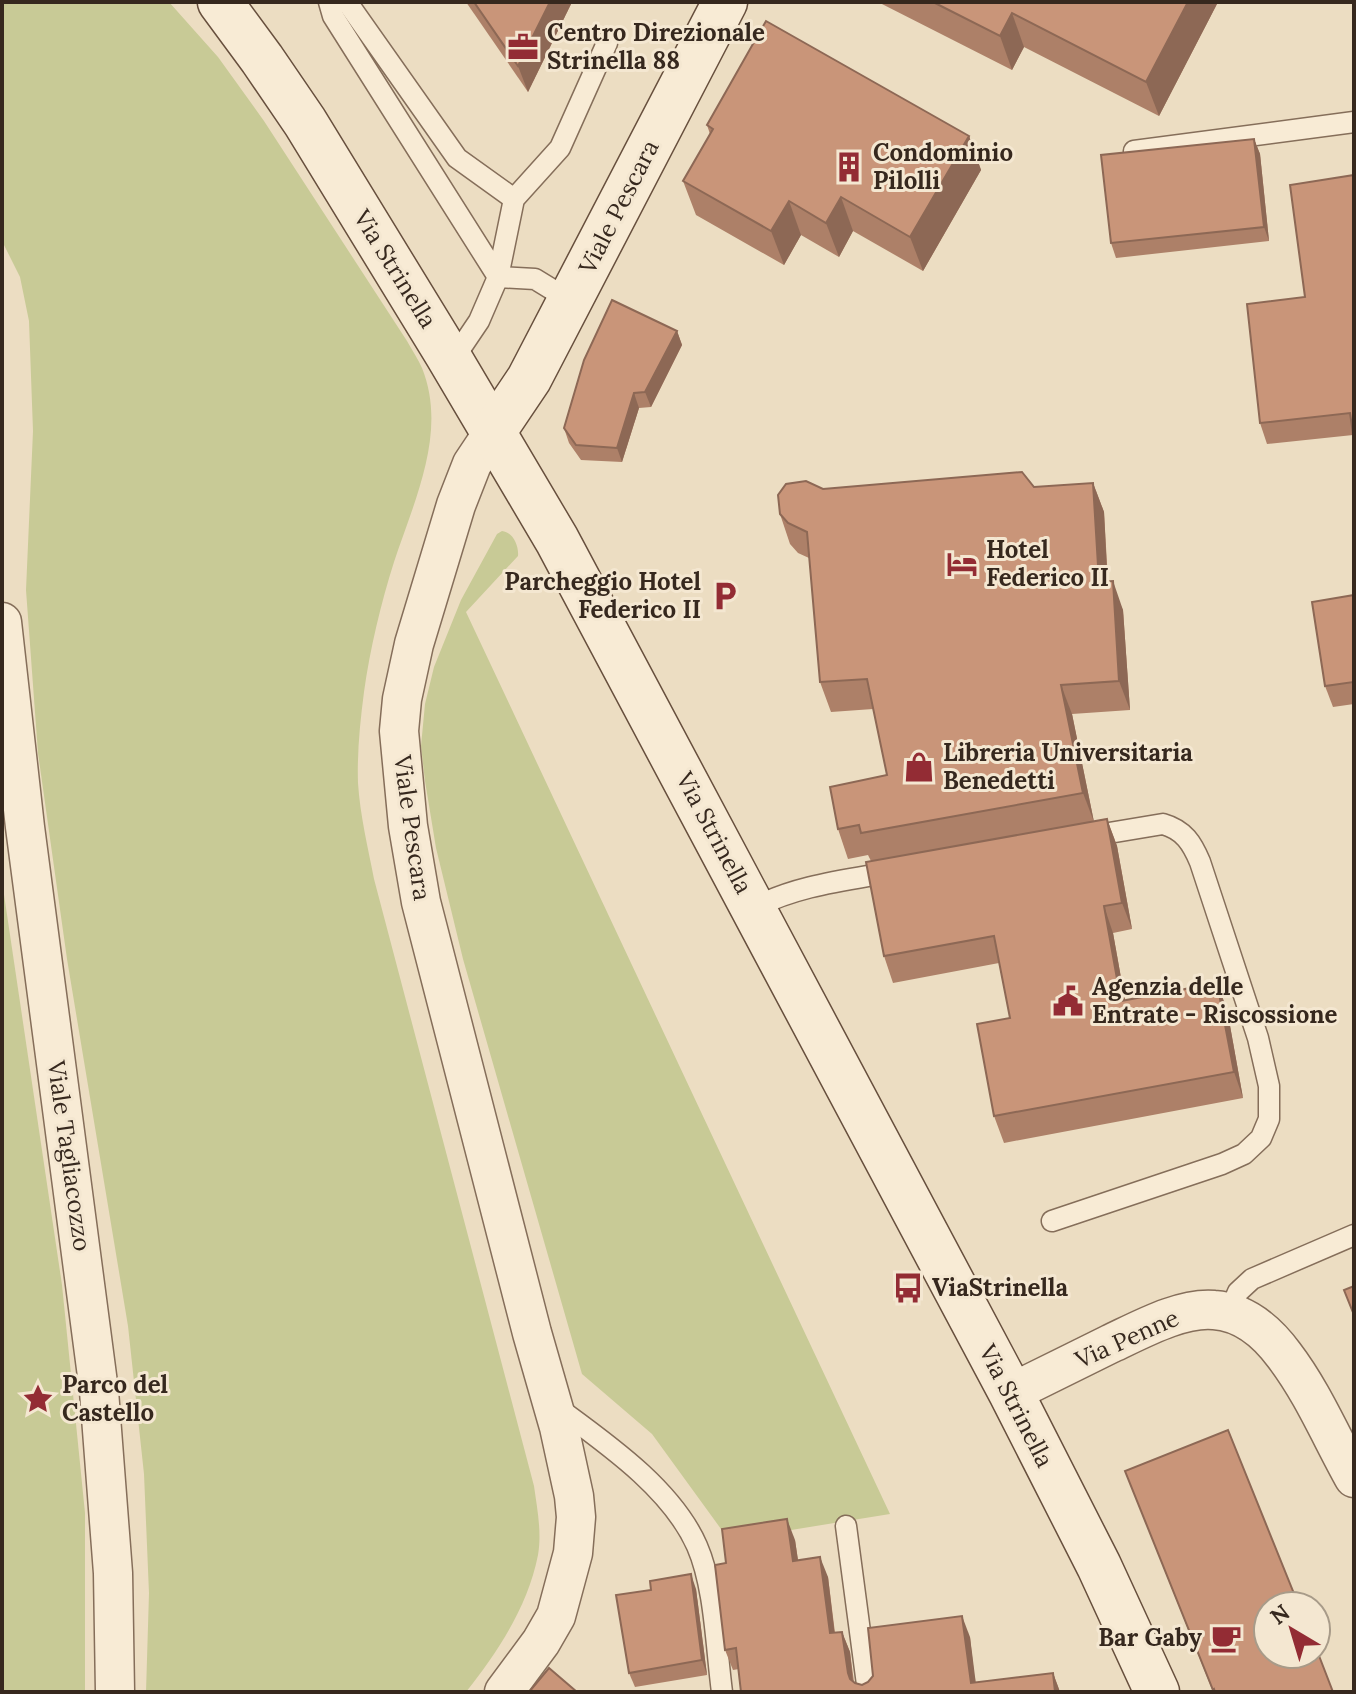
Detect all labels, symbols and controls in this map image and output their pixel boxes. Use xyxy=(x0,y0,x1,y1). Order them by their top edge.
place label: Centro Direzionale Strinella 88 xyxy=(547,17,765,76)
office icon: Centro Direzionale Strinella 88 xyxy=(506,30,540,64)
street label: Viale Pescara xyxy=(571,134,666,280)
place label: Condominio Pilolli xyxy=(873,137,1013,196)
building icon: Condominio Pilolli xyxy=(832,150,866,184)
street label: Via Strinella xyxy=(346,203,444,334)
place label: Hotel Federico II xyxy=(986,534,1109,593)
hotel icon: Hotel Federico II xyxy=(945,547,979,581)
place label: Parcheggio Hotel Federico II xyxy=(504,566,701,625)
parking icon: Parcheggio Hotel Federico II xyxy=(708,579,742,613)
place label: Libreria Universitaria Benedetti xyxy=(943,737,1193,796)
shop icon: Libreria Universitaria Benedetti xyxy=(902,750,936,784)
street label: Viale Pescara xyxy=(387,752,438,903)
street label: Via Strinella xyxy=(669,766,760,899)
place label: Agenzia delle Entrate - Riscossione xyxy=(1092,971,1338,1030)
public building icon: Agenzia delle Entrate - Riscossione xyxy=(1051,984,1085,1018)
street label: Viale Tagliacozzo xyxy=(41,1058,98,1253)
bus stop icon: ViaStrinella xyxy=(891,1271,925,1305)
place label: ViaStrinella xyxy=(932,1272,1068,1303)
street label: Via Penne xyxy=(1069,1302,1183,1376)
street label: Via Strinella xyxy=(972,1338,1061,1472)
place label: Parco del Castello xyxy=(62,1369,168,1428)
place icon: Parco del Castello xyxy=(21,1382,55,1416)
north arrow xyxy=(1252,1590,1332,1670)
text: N xyxy=(1264,1598,1295,1631)
cafe icon: Bar Gaby xyxy=(1209,1621,1243,1655)
place label: Bar Gaby xyxy=(1098,1622,1203,1653)

